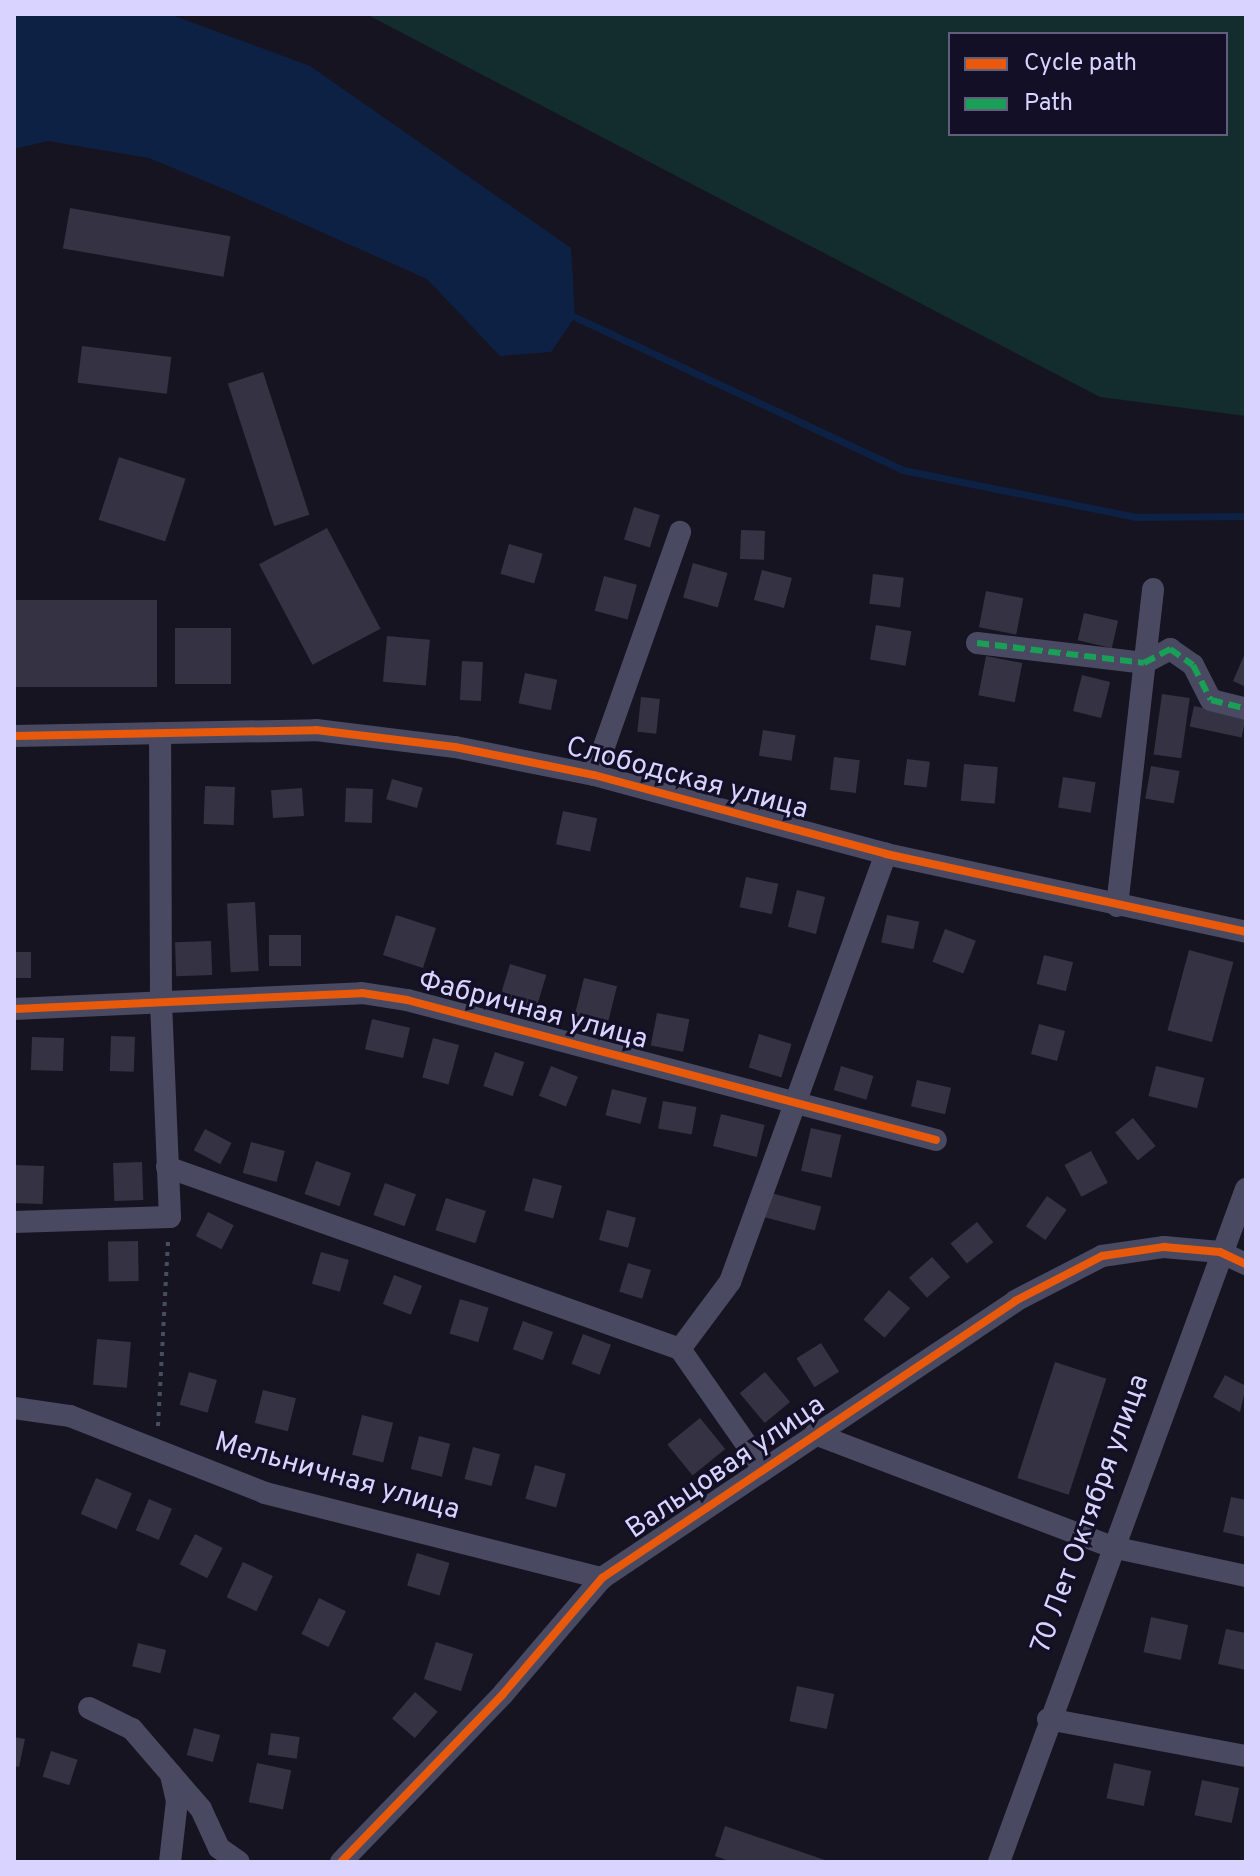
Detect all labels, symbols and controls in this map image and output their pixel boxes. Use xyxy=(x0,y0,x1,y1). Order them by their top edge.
legend xyxy=(948,32,1228,136)
text: Cycle path xyxy=(1024,49,1137,79)
text: Path xyxy=(1024,89,1073,119)
street label: Слободская улица xyxy=(562,731,812,827)
street label: Фабричная улица xyxy=(415,964,651,1058)
street label: 70 Лет Октября улица xyxy=(1025,1370,1157,1658)
street label: Вальцовая улица xyxy=(620,1389,832,1547)
street label: Мельничная улица xyxy=(211,1426,463,1528)

